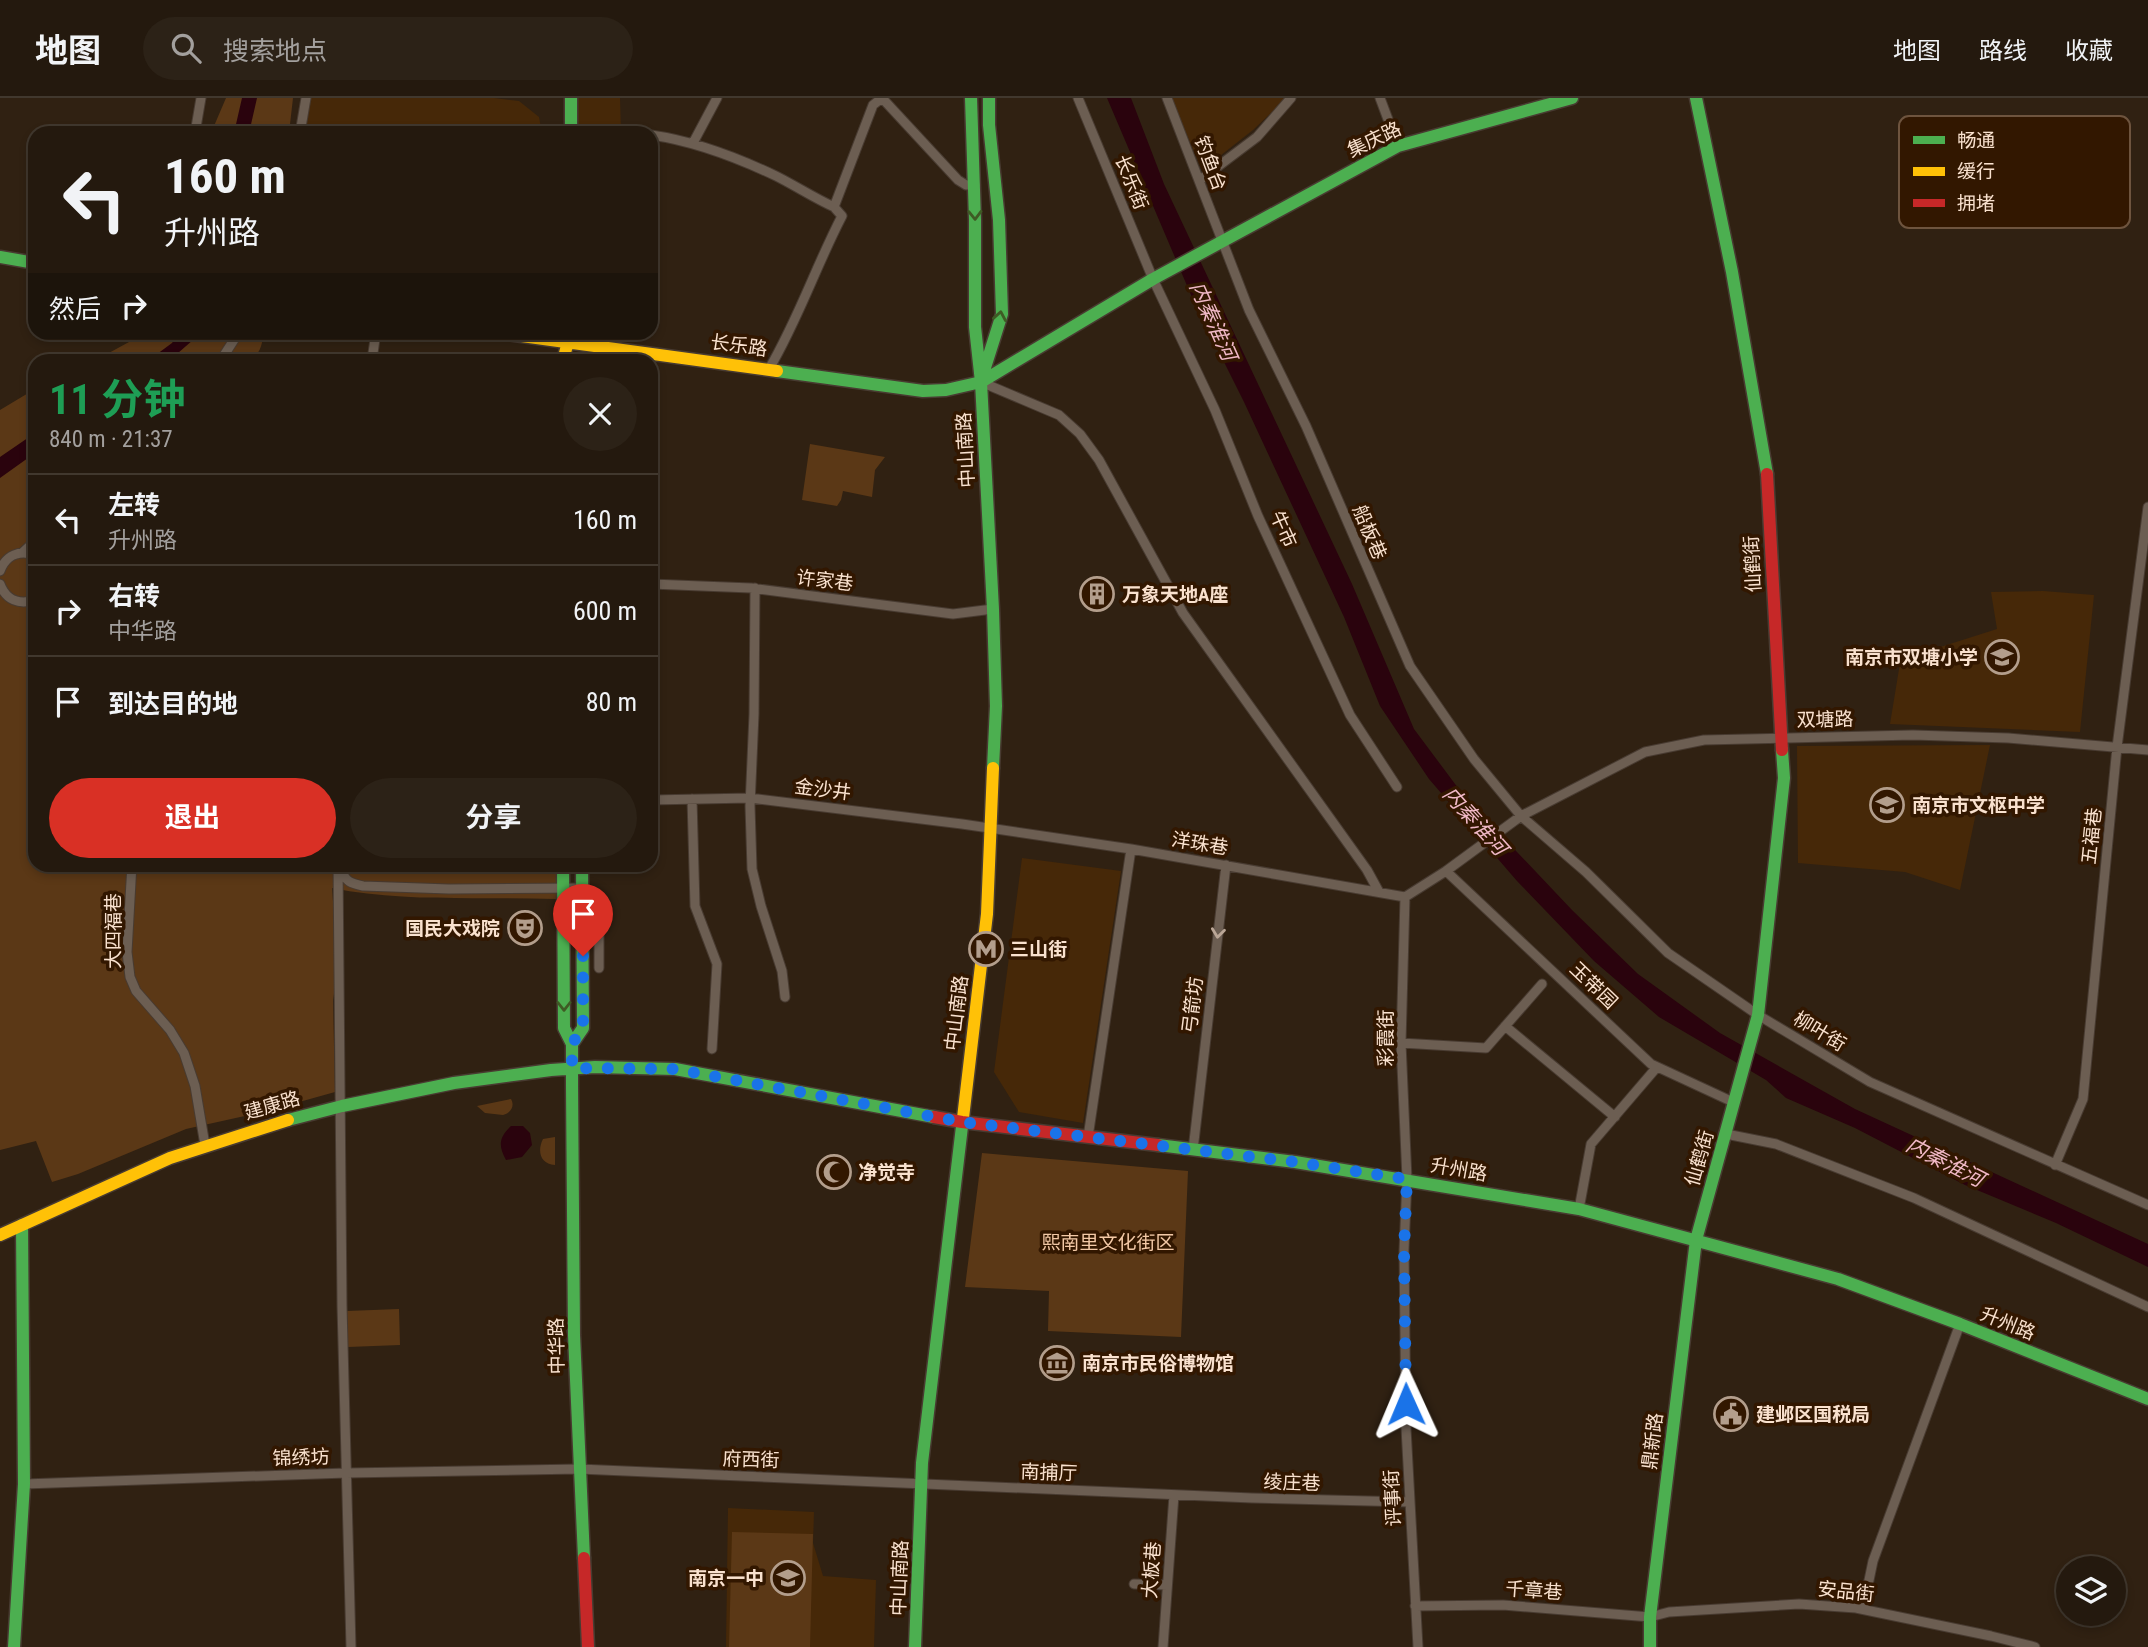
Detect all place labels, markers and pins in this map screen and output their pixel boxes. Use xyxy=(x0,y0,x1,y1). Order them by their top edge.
building icon: 万象天地A座 xyxy=(1078,575,1116,613)
place label: 万象天地A座 xyxy=(1122,583,1228,606)
school or university icon: 南京市双塘小学 xyxy=(1983,638,2021,676)
place label: 南京市双塘小学 xyxy=(1845,646,1978,669)
school or university icon: 南京市文枢中学 xyxy=(1868,786,1906,824)
place label: 南京市文枢中学 xyxy=(1912,794,2045,817)
pin xyxy=(553,884,613,956)
theatre icon: 国民大戏院 xyxy=(506,909,544,947)
place label: 国民大戏院 xyxy=(405,917,500,940)
metro station icon: 三山街 xyxy=(967,930,1005,968)
place label: 三山街 xyxy=(1010,938,1067,961)
mosque icon: 净觉寺 xyxy=(815,1153,853,1191)
place label: 净觉寺 xyxy=(858,1161,915,1184)
museum icon: 南京市民俗博物馆 xyxy=(1038,1344,1076,1382)
place label: 南京市民俗博物馆 xyxy=(1082,1352,1234,1375)
public building icon: 建邺区国税局 xyxy=(1712,1395,1750,1433)
place label: 建邺区国税局 xyxy=(1756,1403,1870,1426)
school or university icon: 南京一中 xyxy=(769,1559,807,1597)
place label: 南京一中 xyxy=(688,1567,764,1590)

